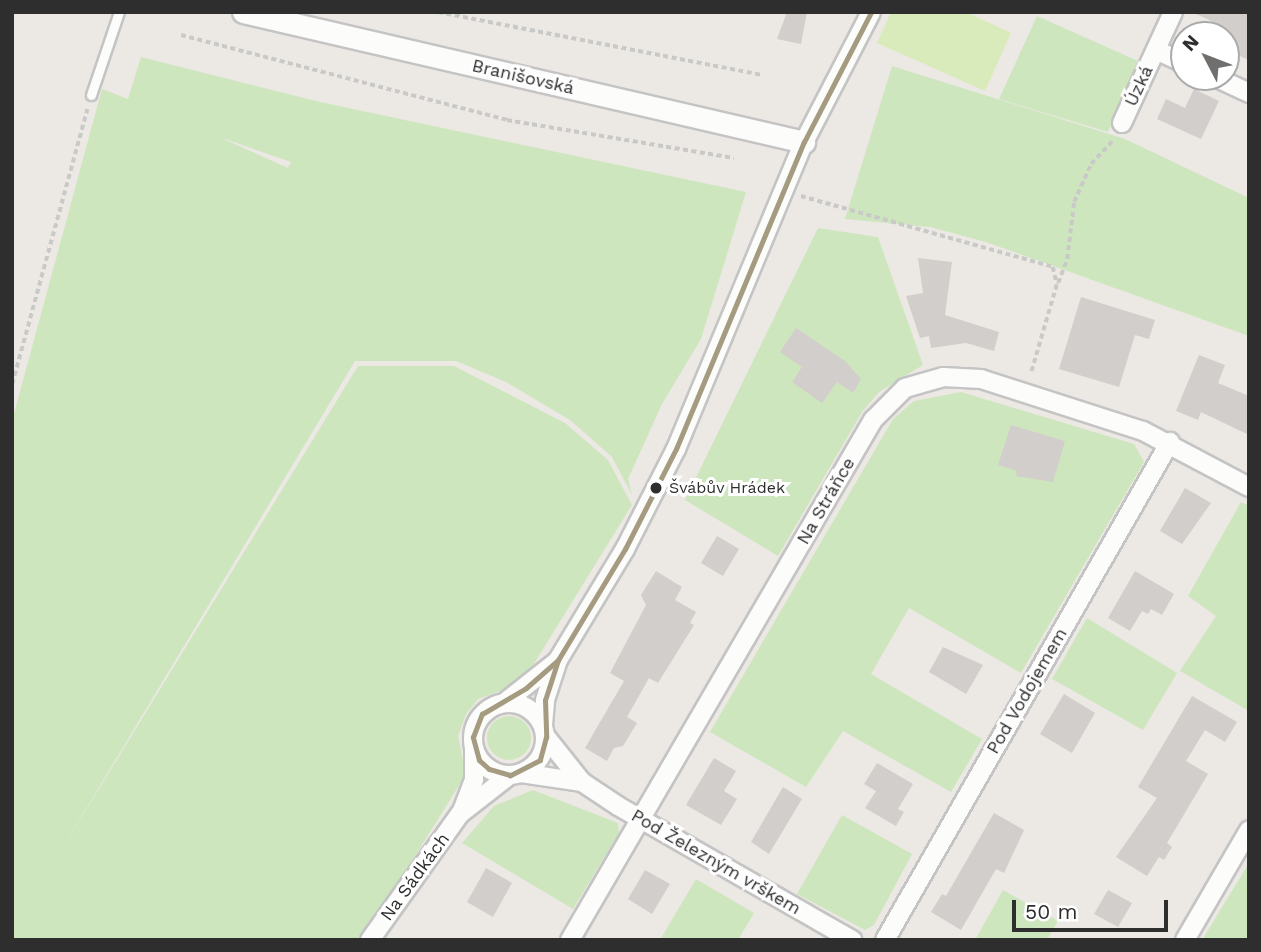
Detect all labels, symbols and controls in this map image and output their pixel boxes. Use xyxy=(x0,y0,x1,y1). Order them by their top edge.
north arrow xyxy=(1170,21,1240,91)
text: N xyxy=(1177,30,1204,56)
street label: Branišovská xyxy=(470,55,576,99)
street label: Úzká xyxy=(1120,62,1158,110)
street label: Na Stráňce xyxy=(792,453,860,549)
place label: Švábův Hrádek xyxy=(669,478,785,498)
marker: Švábův Hrádek xyxy=(649,481,663,495)
street label: Pod Vodojemem xyxy=(982,624,1072,758)
street label: Pod Železným vrškem xyxy=(627,805,805,919)
street label: Na Sádkách xyxy=(376,829,454,925)
scale bar xyxy=(1016,886,1172,930)
text: 50 m xyxy=(1025,899,1077,924)

